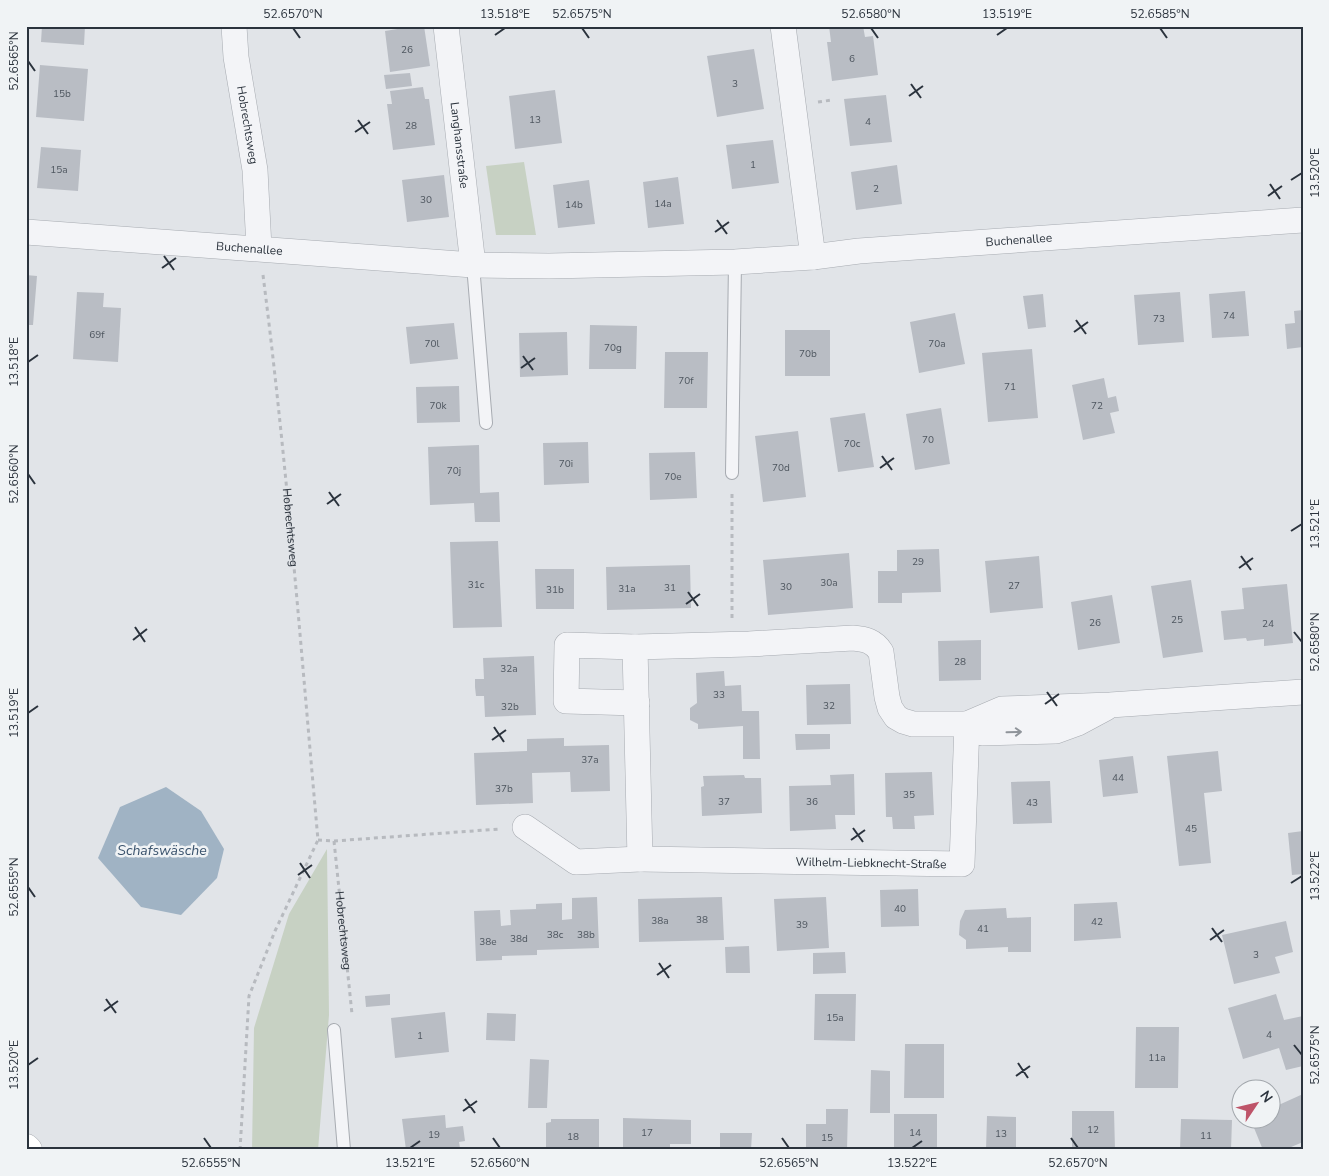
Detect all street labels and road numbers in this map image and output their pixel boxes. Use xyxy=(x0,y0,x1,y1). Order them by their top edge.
street label: Hobrechtsweg xyxy=(233,85,262,165)
street label: Langhansstraße xyxy=(447,101,472,189)
street label: Buchenallee xyxy=(985,230,1053,250)
street label: Buchenallee xyxy=(216,238,283,259)
street label: Hobrechtsweg xyxy=(279,487,302,568)
street label: Wilhelm-Liebknecht-Straße xyxy=(795,854,947,872)
street label: Hobrechtsweg xyxy=(331,890,355,971)

